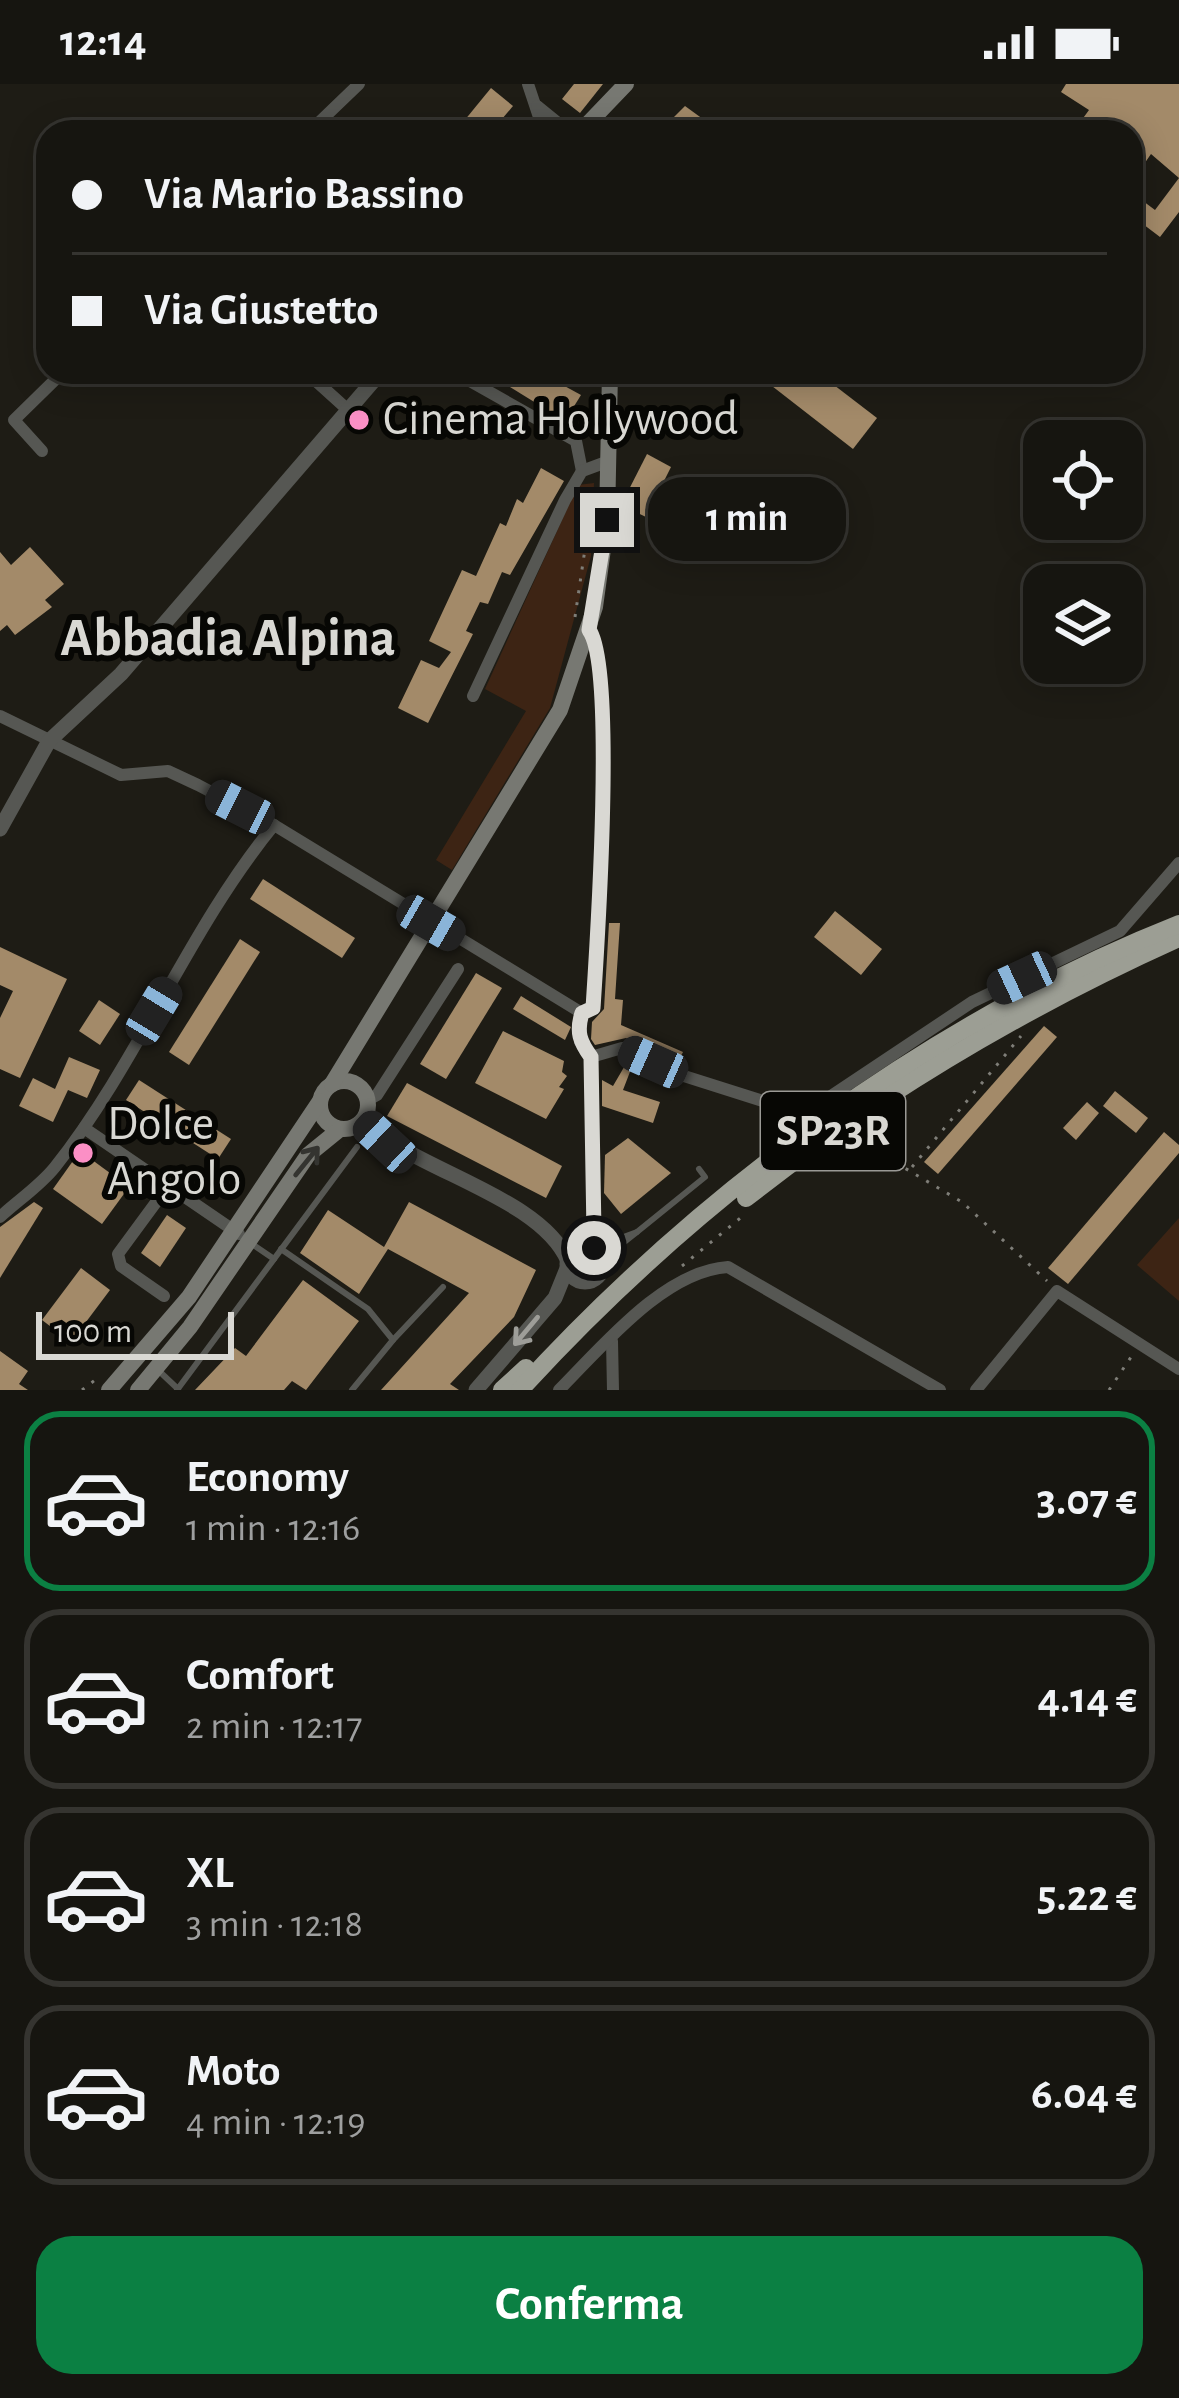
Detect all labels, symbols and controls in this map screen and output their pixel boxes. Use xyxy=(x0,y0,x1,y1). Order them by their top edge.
text: 12:14 xyxy=(60,19,147,64)
text: Via Mario Bassino xyxy=(144,172,464,217)
text: Via Giustetto xyxy=(144,288,379,333)
place label: Cinema Hollywood xyxy=(383,396,738,444)
marker: Cinema Hollywood xyxy=(346,407,372,433)
map controls xyxy=(1023,420,1143,684)
button: locate xyxy=(1023,420,1143,540)
callout: 1 min xyxy=(649,478,847,562)
route end xyxy=(580,493,634,547)
text: 1 min xyxy=(706,499,788,538)
button: layers xyxy=(1023,564,1143,684)
district label: Abbadia Alpina xyxy=(60,612,396,666)
car xyxy=(200,775,280,839)
car xyxy=(391,889,471,957)
car xyxy=(982,946,1062,1010)
car xyxy=(120,971,188,1051)
car xyxy=(613,1031,693,1093)
road number: SP23R xyxy=(761,1092,905,1170)
place label: Dolce Angolo xyxy=(107,1101,241,1204)
car xyxy=(346,1104,424,1180)
marker: Dolce Angolo xyxy=(70,1140,96,1166)
one-way arrow xyxy=(292,1146,320,1177)
route start xyxy=(567,1221,621,1275)
scale bar xyxy=(36,1306,234,1359)
one-way arrow xyxy=(513,1315,541,1346)
text: 100 m xyxy=(54,1316,132,1349)
icon: car xyxy=(42,1447,150,1555)
text: Economy xyxy=(186,1455,349,1500)
text: 3.07 € xyxy=(1037,1478,1137,1523)
text: 1 min · 12:16 xyxy=(186,1509,360,1548)
icon: car xyxy=(42,1645,150,1753)
text: Comfort xyxy=(186,1653,334,1698)
text: 4.14 € xyxy=(1037,1676,1137,1721)
text: 2 min · 12:17 xyxy=(186,1707,363,1746)
icon: car xyxy=(42,1843,150,1951)
text: XL xyxy=(186,1851,234,1896)
text: 5.22 € xyxy=(1037,1874,1137,1919)
text: 3 min · 12:18 xyxy=(186,1905,363,1944)
icon: car xyxy=(42,2041,150,2149)
text: Moto xyxy=(186,2049,281,2094)
text: 6.04 € xyxy=(1031,2072,1137,2117)
text: 4 min · 12:19 xyxy=(186,2103,366,2142)
button: Conferma xyxy=(36,2236,1143,2374)

